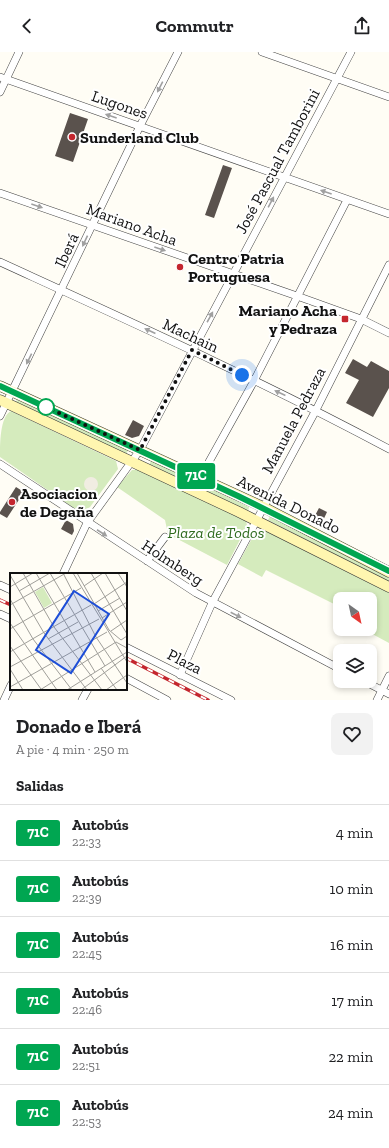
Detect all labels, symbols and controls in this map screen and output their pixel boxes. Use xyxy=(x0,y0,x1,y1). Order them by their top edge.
icon: back xyxy=(16,15,38,37)
text: Commutr xyxy=(155,15,234,37)
icon: share xyxy=(351,15,373,37)
one-way arrow xyxy=(157,81,163,92)
street label: José Pascual Tamborini xyxy=(231,85,324,237)
street label: Lugones xyxy=(89,86,150,123)
one-way arrow xyxy=(104,112,116,118)
place label: Sunderland Club xyxy=(80,128,199,147)
marker: Sunderland Club xyxy=(67,132,77,142)
one-way arrow xyxy=(319,189,331,195)
one-way arrow xyxy=(268,196,275,208)
street label: Mariano Acha xyxy=(84,199,180,250)
one-way arrow xyxy=(31,203,43,209)
street label: Iberá xyxy=(50,230,83,270)
one-way arrow xyxy=(82,236,88,247)
one-way arrow xyxy=(154,246,166,252)
place label: Centro Patria Portuguesa xyxy=(188,249,284,286)
marker: Centro Patria Portuguesa xyxy=(175,262,185,272)
place label: Mariano Acha y Pedraza xyxy=(239,301,337,338)
one-way arrow xyxy=(207,311,213,322)
street label: Machain xyxy=(160,314,222,357)
marker: Mariano Acha y Pedraza xyxy=(340,314,350,324)
one-way arrow xyxy=(145,328,156,334)
one-way arrow xyxy=(26,353,32,364)
street label: Manuela Pedraza xyxy=(257,364,330,477)
your location xyxy=(232,365,252,385)
one-way arrow xyxy=(275,390,286,396)
unlabelled marker xyxy=(37,398,55,416)
line badge: 71C xyxy=(173,463,219,489)
text: 71C xyxy=(185,467,207,484)
street label: Avenida Donado xyxy=(234,471,343,538)
place label: Asociacion de Degaña xyxy=(20,484,98,521)
marker: Asociacion de Degaña xyxy=(7,497,17,507)
park label: Plaza de Todos xyxy=(168,523,264,542)
one-way arrow xyxy=(96,529,108,536)
street label: Holmberg xyxy=(138,536,207,589)
inset map xyxy=(10,573,127,690)
north arrow xyxy=(333,592,377,636)
map controls xyxy=(333,592,377,688)
one-way arrow xyxy=(231,612,242,619)
button: layers xyxy=(333,644,377,688)
street label: Plaza xyxy=(164,645,206,678)
button: heart xyxy=(331,713,373,755)
text: Donado e Iberá xyxy=(16,715,141,738)
text: A pie · 4 min · 250 m xyxy=(16,742,129,757)
text: Salidas xyxy=(16,777,64,795)
text: Autobús xyxy=(72,816,129,834)
text: 71C xyxy=(27,824,49,841)
text: 4 min xyxy=(336,824,373,842)
text: 22:33 xyxy=(72,834,101,849)
text: Autobús xyxy=(72,872,129,890)
text: 71C xyxy=(27,880,49,897)
text: 10 min xyxy=(329,880,373,898)
text: 22:39 xyxy=(72,890,102,905)
text: Autobús xyxy=(72,928,129,946)
text: 71C xyxy=(27,936,49,953)
text: 16 min xyxy=(330,936,373,954)
text: 22:45 xyxy=(72,946,102,961)
text: Autobús xyxy=(72,984,129,1002)
text: 71C xyxy=(27,992,49,1009)
text: 17 min xyxy=(331,992,373,1010)
text: 22:46 xyxy=(72,1002,102,1017)
text: Autobús xyxy=(72,1040,129,1058)
text: 71C xyxy=(27,1048,49,1065)
text: 22 min xyxy=(328,1048,373,1066)
text: 22:51 xyxy=(72,1058,100,1073)
text: Autobús xyxy=(72,1096,129,1114)
text: 71C xyxy=(27,1104,49,1121)
text: 24 min xyxy=(328,1104,373,1122)
text: 22:53 xyxy=(72,1114,101,1129)

